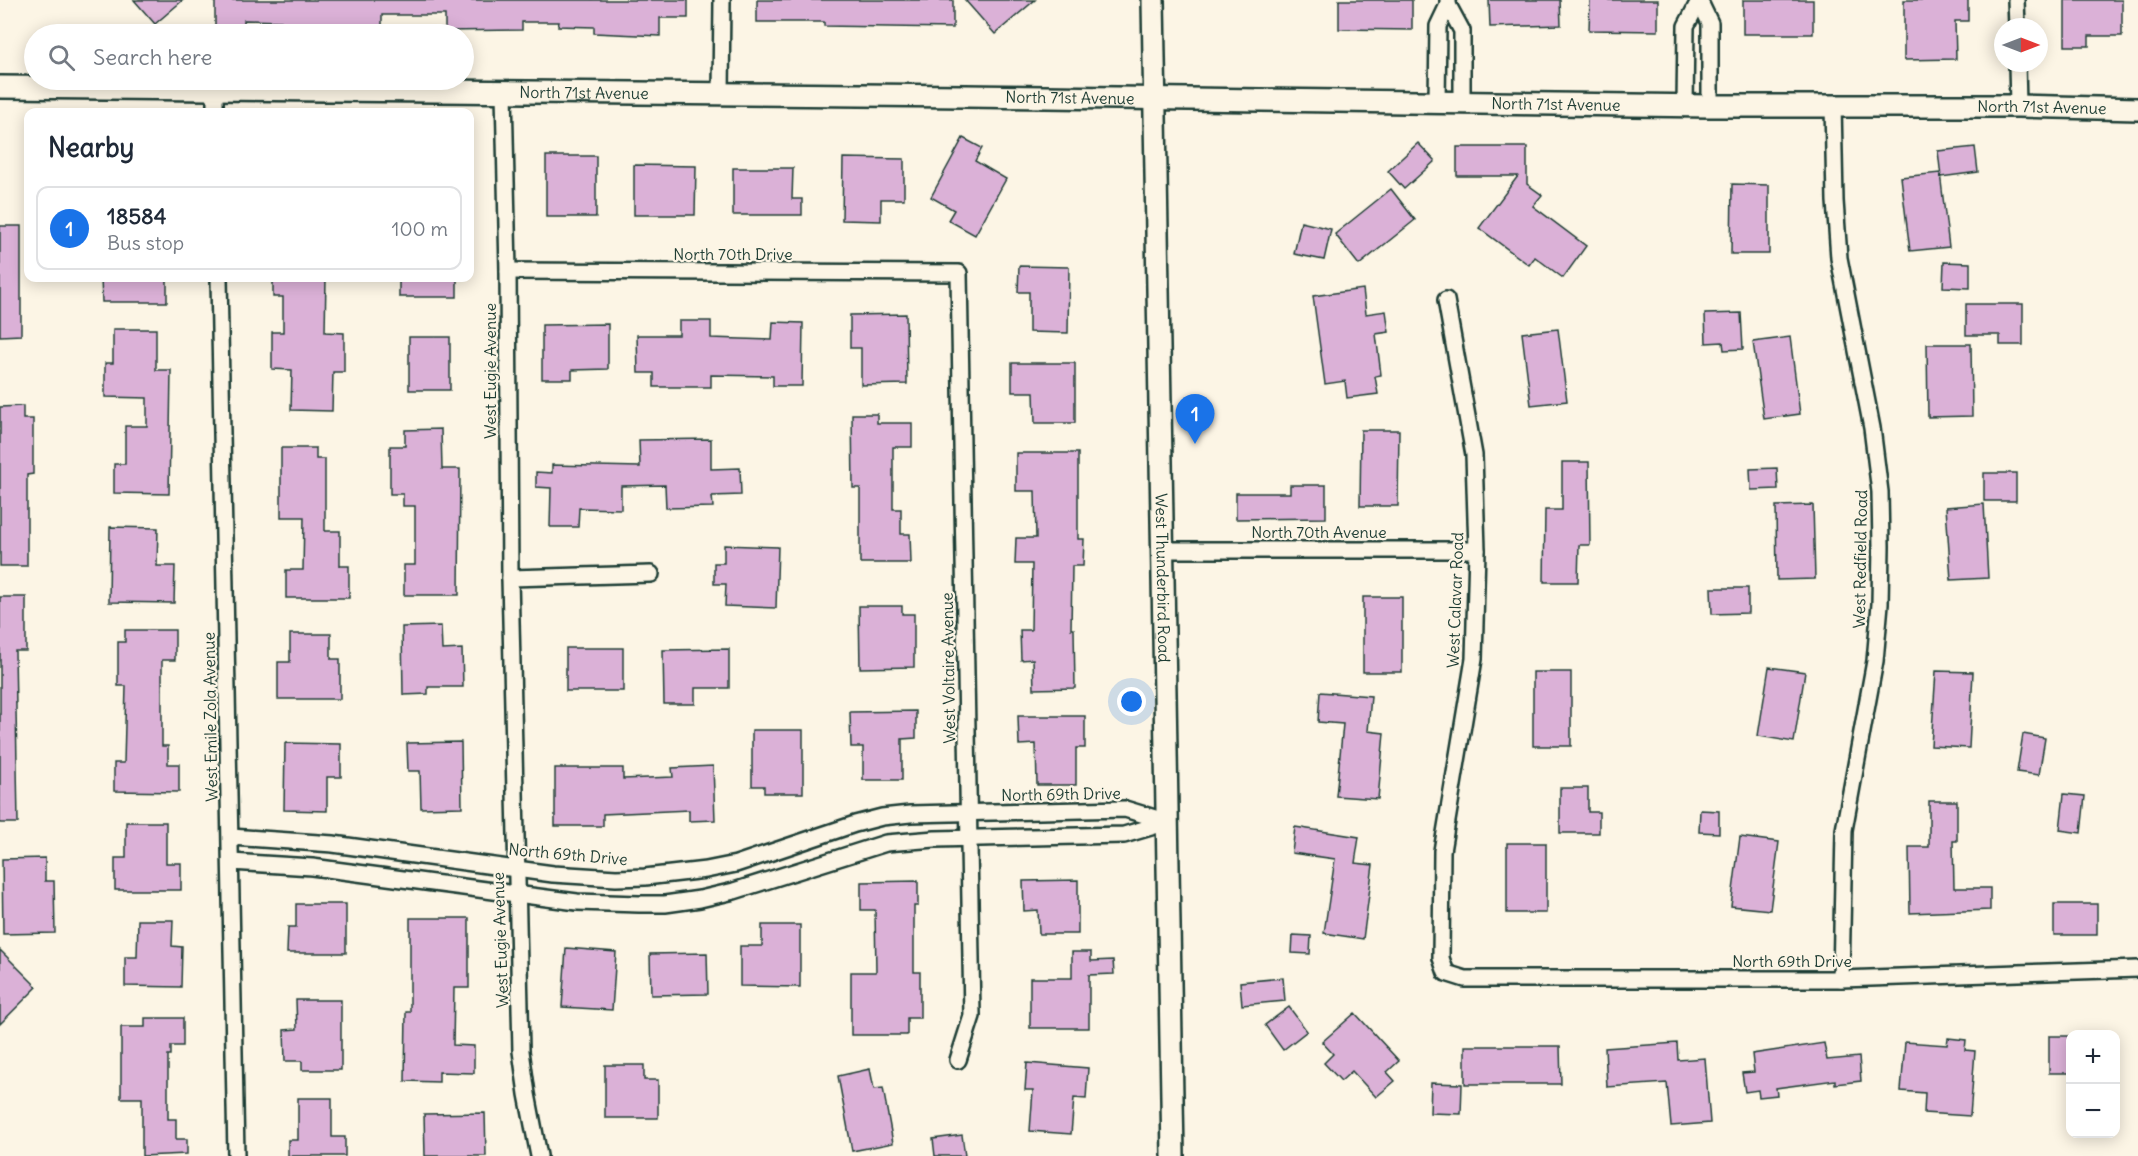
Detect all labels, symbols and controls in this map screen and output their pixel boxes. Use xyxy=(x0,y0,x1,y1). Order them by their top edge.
north arrow xyxy=(1994,18,2048,72)
search box xyxy=(24,24,474,90)
icon: search xyxy=(45,41,78,74)
text: Search here xyxy=(93,43,212,71)
street label: North 71st Avenue xyxy=(519,82,649,103)
street label: North 71st Avenue xyxy=(1005,87,1135,108)
street label: North 71st Avenue xyxy=(1491,93,1621,115)
street label: North 71st Avenue xyxy=(1977,96,2107,118)
text: Nearby xyxy=(48,131,134,164)
text: 18584 xyxy=(107,202,166,230)
text: 1 xyxy=(66,216,73,241)
text: 100 m xyxy=(391,216,448,241)
text: Bus stop xyxy=(107,230,184,255)
street label: North 70th Drive xyxy=(673,244,793,264)
street label: West Eugie Avenue xyxy=(480,303,500,439)
pin: 1 xyxy=(1176,394,1214,444)
street label: West Redfield Road xyxy=(1849,489,1871,629)
street label: West Thunderbird Road xyxy=(1152,493,1174,663)
street label: North 70th Avenue xyxy=(1251,522,1387,542)
street label: West Calavar Road xyxy=(1443,532,1467,668)
street label: West Voltaire Avenue xyxy=(937,592,959,744)
street label: West Emile Zola Avenue xyxy=(199,632,221,802)
your location xyxy=(1117,687,1146,716)
street label: North 69th Drive xyxy=(1001,783,1121,805)
street label: North 69th Drive xyxy=(508,839,628,869)
street label: West Eugie Avenue xyxy=(488,872,512,1008)
street label: North 69th Drive xyxy=(1732,951,1852,971)
map controls xyxy=(2066,1030,2120,1138)
button: + xyxy=(2066,1030,2120,1084)
button: − xyxy=(2066,1084,2120,1138)

